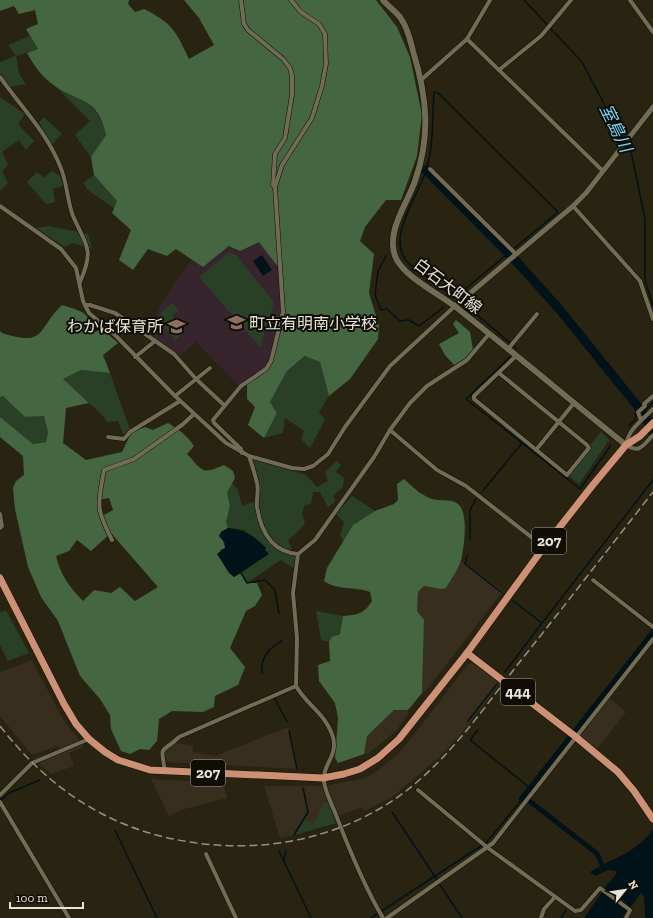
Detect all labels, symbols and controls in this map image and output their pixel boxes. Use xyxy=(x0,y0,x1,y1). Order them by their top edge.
water label: 室島川 xyxy=(596,101,637,157)
street label: 白石大町線 xyxy=(410,254,486,318)
school or university icon: 町立有明南小学校 xyxy=(226,313,246,333)
place label: 町立有明南小学校 xyxy=(249,314,377,333)
school or university icon: わかば保育所 xyxy=(166,316,186,336)
place label: わかば保育所 xyxy=(67,317,163,336)
road number: 207 xyxy=(532,528,566,554)
road number: 444 xyxy=(501,679,535,705)
road number: 207 xyxy=(191,760,225,786)
north arrow xyxy=(605,870,645,910)
text: N xyxy=(626,878,641,893)
scale bar xyxy=(10,884,83,910)
text: 100 m xyxy=(16,891,48,905)

